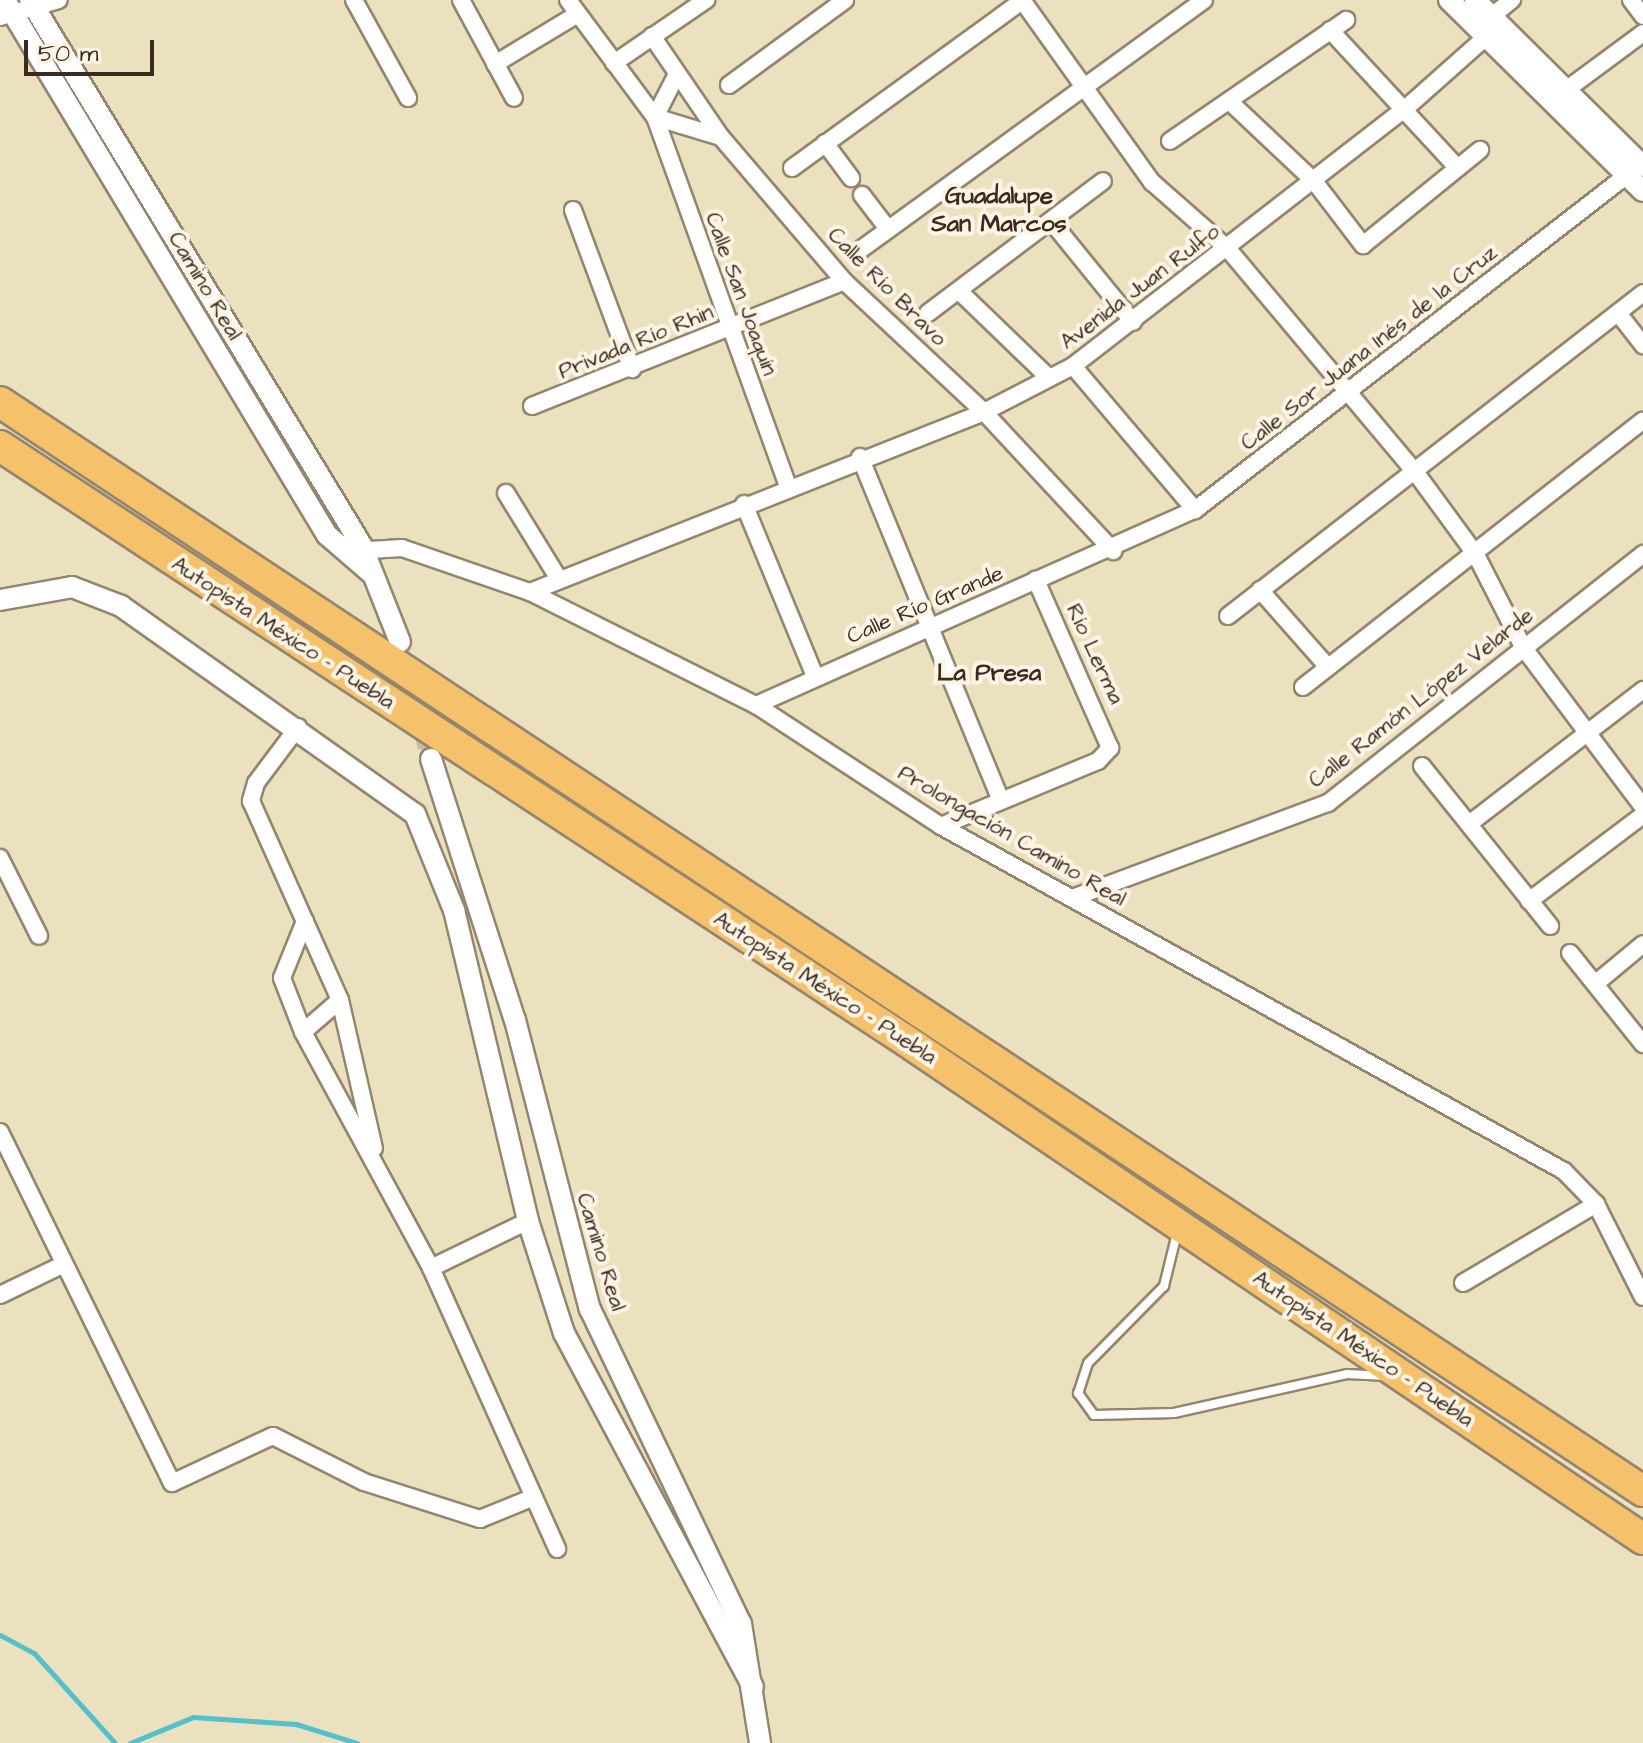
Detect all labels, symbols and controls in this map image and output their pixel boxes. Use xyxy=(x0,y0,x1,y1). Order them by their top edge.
scale bar xyxy=(28,24,158,74)
text: 50 m xyxy=(38,37,98,71)
district label: Guadalupe San Marcos xyxy=(931,183,1067,239)
street label: Calle San Joaquín xyxy=(699,209,783,379)
street label: Avenida Juan Rulfo xyxy=(1055,219,1225,355)
street label: Calle Río Bravo xyxy=(822,222,952,352)
street label: Camino Real xyxy=(162,227,248,345)
street label: Calle Sor Juana Inés de la Cruz xyxy=(1236,240,1502,456)
street label: Privada Río Rhin xyxy=(555,299,717,385)
street label: Autopista México - Puebla xyxy=(166,551,400,715)
street label: Calle Río Grande xyxy=(843,560,1007,650)
street label: Río Lerma xyxy=(1060,600,1130,708)
street label: Calle Ramón López Velarde xyxy=(1303,602,1539,794)
district label: La Presa xyxy=(937,660,1041,688)
street label: Prolongación Camino Real xyxy=(893,760,1131,912)
street label: Autopista México - Puebla xyxy=(708,906,942,1070)
street label: Camino Real xyxy=(571,1190,631,1314)
street label: Autopista México - Puebla xyxy=(1248,1265,1478,1433)

